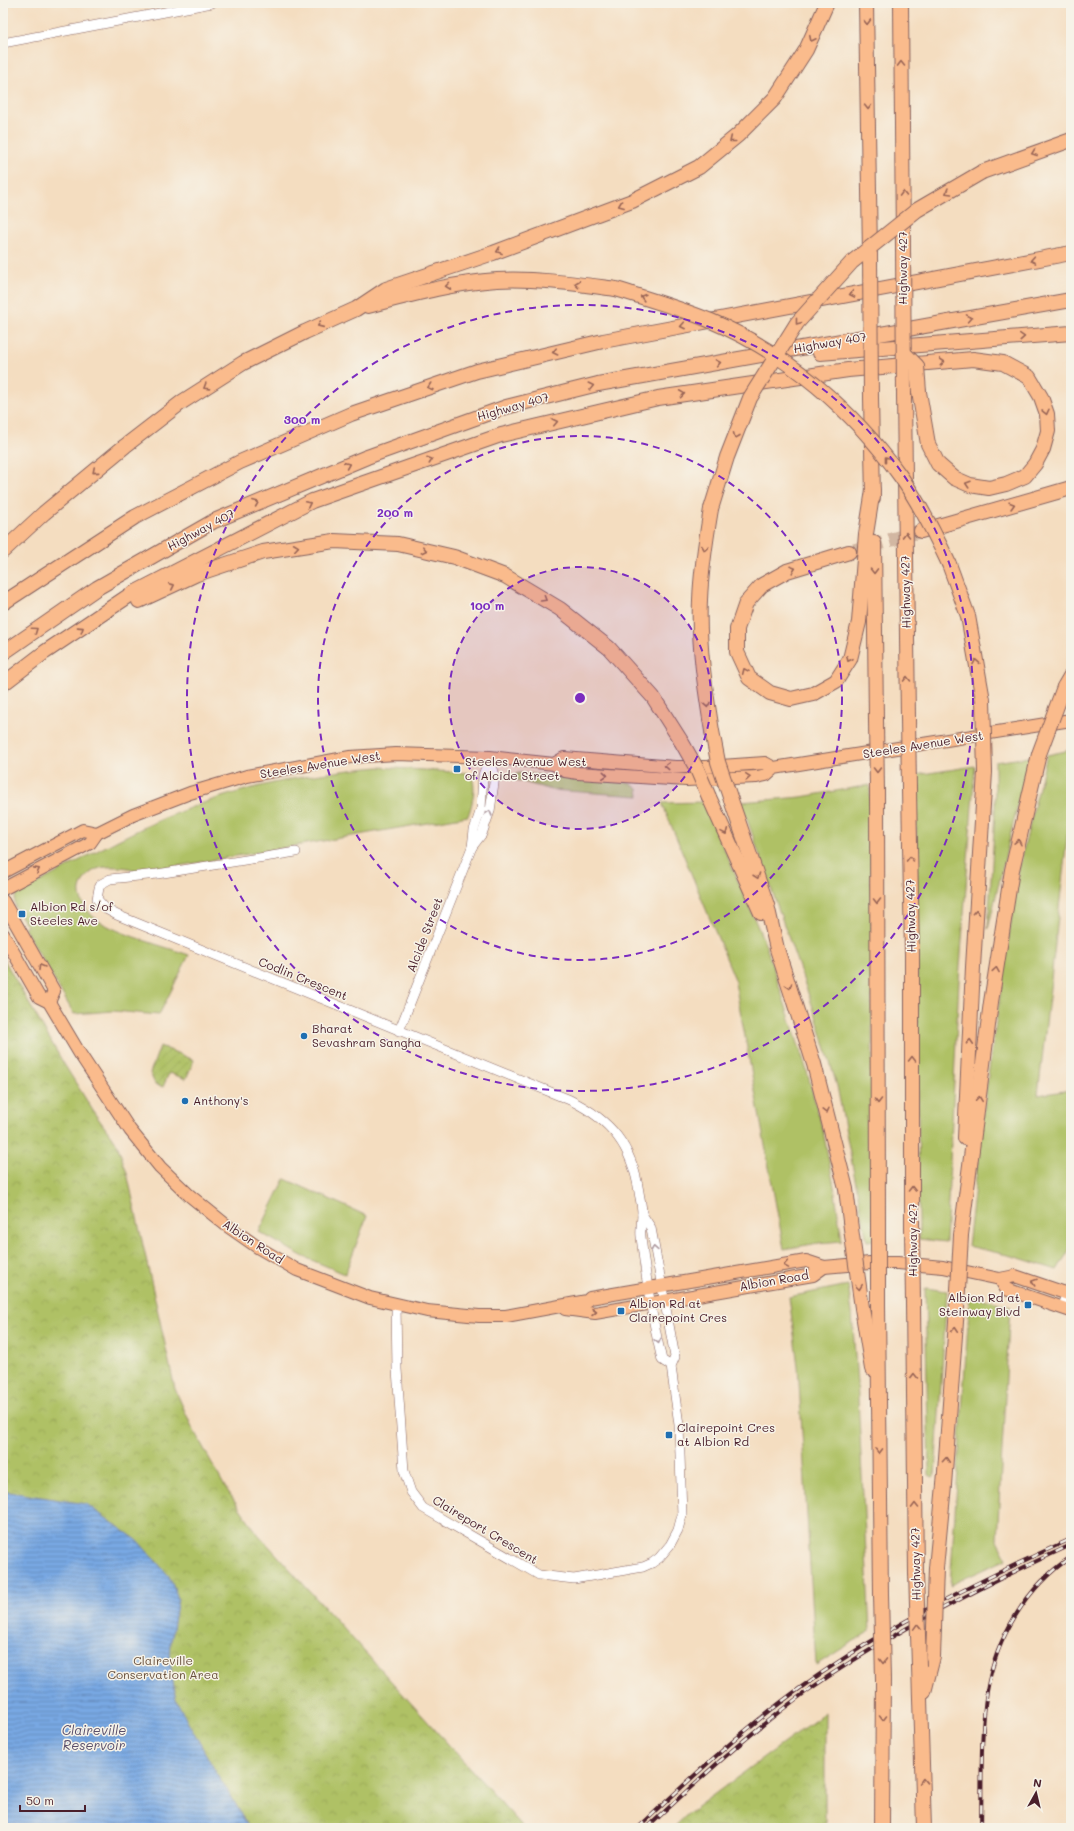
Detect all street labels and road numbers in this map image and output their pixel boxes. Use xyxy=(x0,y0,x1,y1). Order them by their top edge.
street label: Highway 427 xyxy=(894,231,910,305)
street label: Highway 407 xyxy=(792,328,868,356)
street label: Highway 407 xyxy=(475,388,551,424)
street label: Highway 407 xyxy=(164,505,237,554)
street label: Highway 427 xyxy=(896,555,914,629)
street label: Steeles Avenue West xyxy=(862,727,984,761)
street label: Steeles Avenue West xyxy=(259,747,381,781)
street label: Highway 427 xyxy=(901,879,919,953)
street label: Alcide Street xyxy=(402,895,446,974)
street label: Codlin Crescent xyxy=(256,953,350,1003)
street label: Highway 427 xyxy=(904,1203,920,1277)
street label: Albion Road xyxy=(220,1215,288,1267)
street label: Albion Road xyxy=(738,1266,810,1294)
street label: Claireport Crescent xyxy=(430,1491,541,1567)
street label: Highway 427 xyxy=(906,1527,924,1601)

